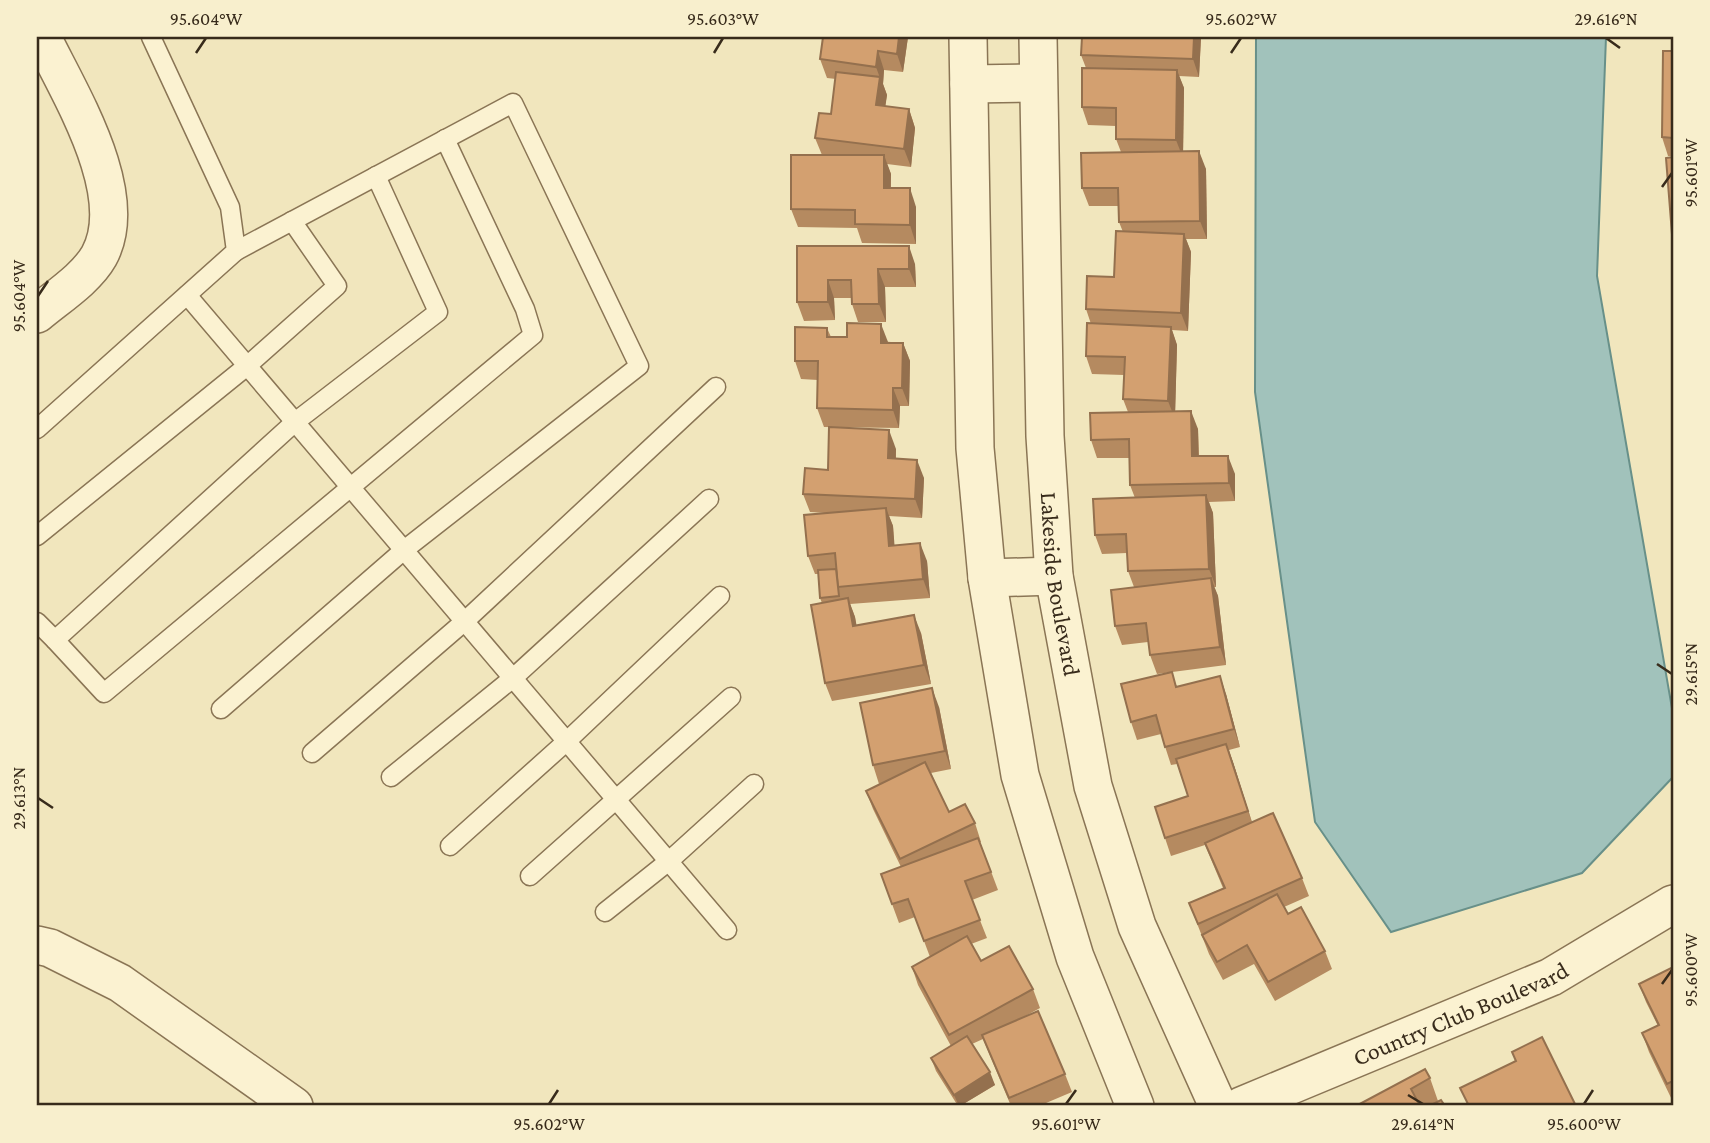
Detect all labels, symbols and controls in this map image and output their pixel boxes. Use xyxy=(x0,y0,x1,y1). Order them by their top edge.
text: 95.604°W xyxy=(170,9,243,29)
text: 95.603°W xyxy=(687,9,759,29)
text: 95.602°W xyxy=(1205,9,1277,29)
text: 29.616°N xyxy=(1575,9,1638,29)
text: 95.601°W xyxy=(1681,138,1701,208)
text: 95.604°W xyxy=(9,259,29,332)
street label: Lakeside Boulevard xyxy=(1036,491,1086,678)
text: 29.615°N xyxy=(1681,642,1701,705)
text: 29.613°N xyxy=(9,766,29,829)
text: 95.600°W xyxy=(1681,933,1701,1007)
street label: Country Club Boulevard xyxy=(1349,956,1573,1071)
text: 95.602°W xyxy=(513,1114,585,1134)
text: 95.601°W xyxy=(1031,1114,1101,1134)
text: 29.614°N xyxy=(1391,1114,1455,1134)
text: 95.600°W xyxy=(1547,1114,1621,1134)

